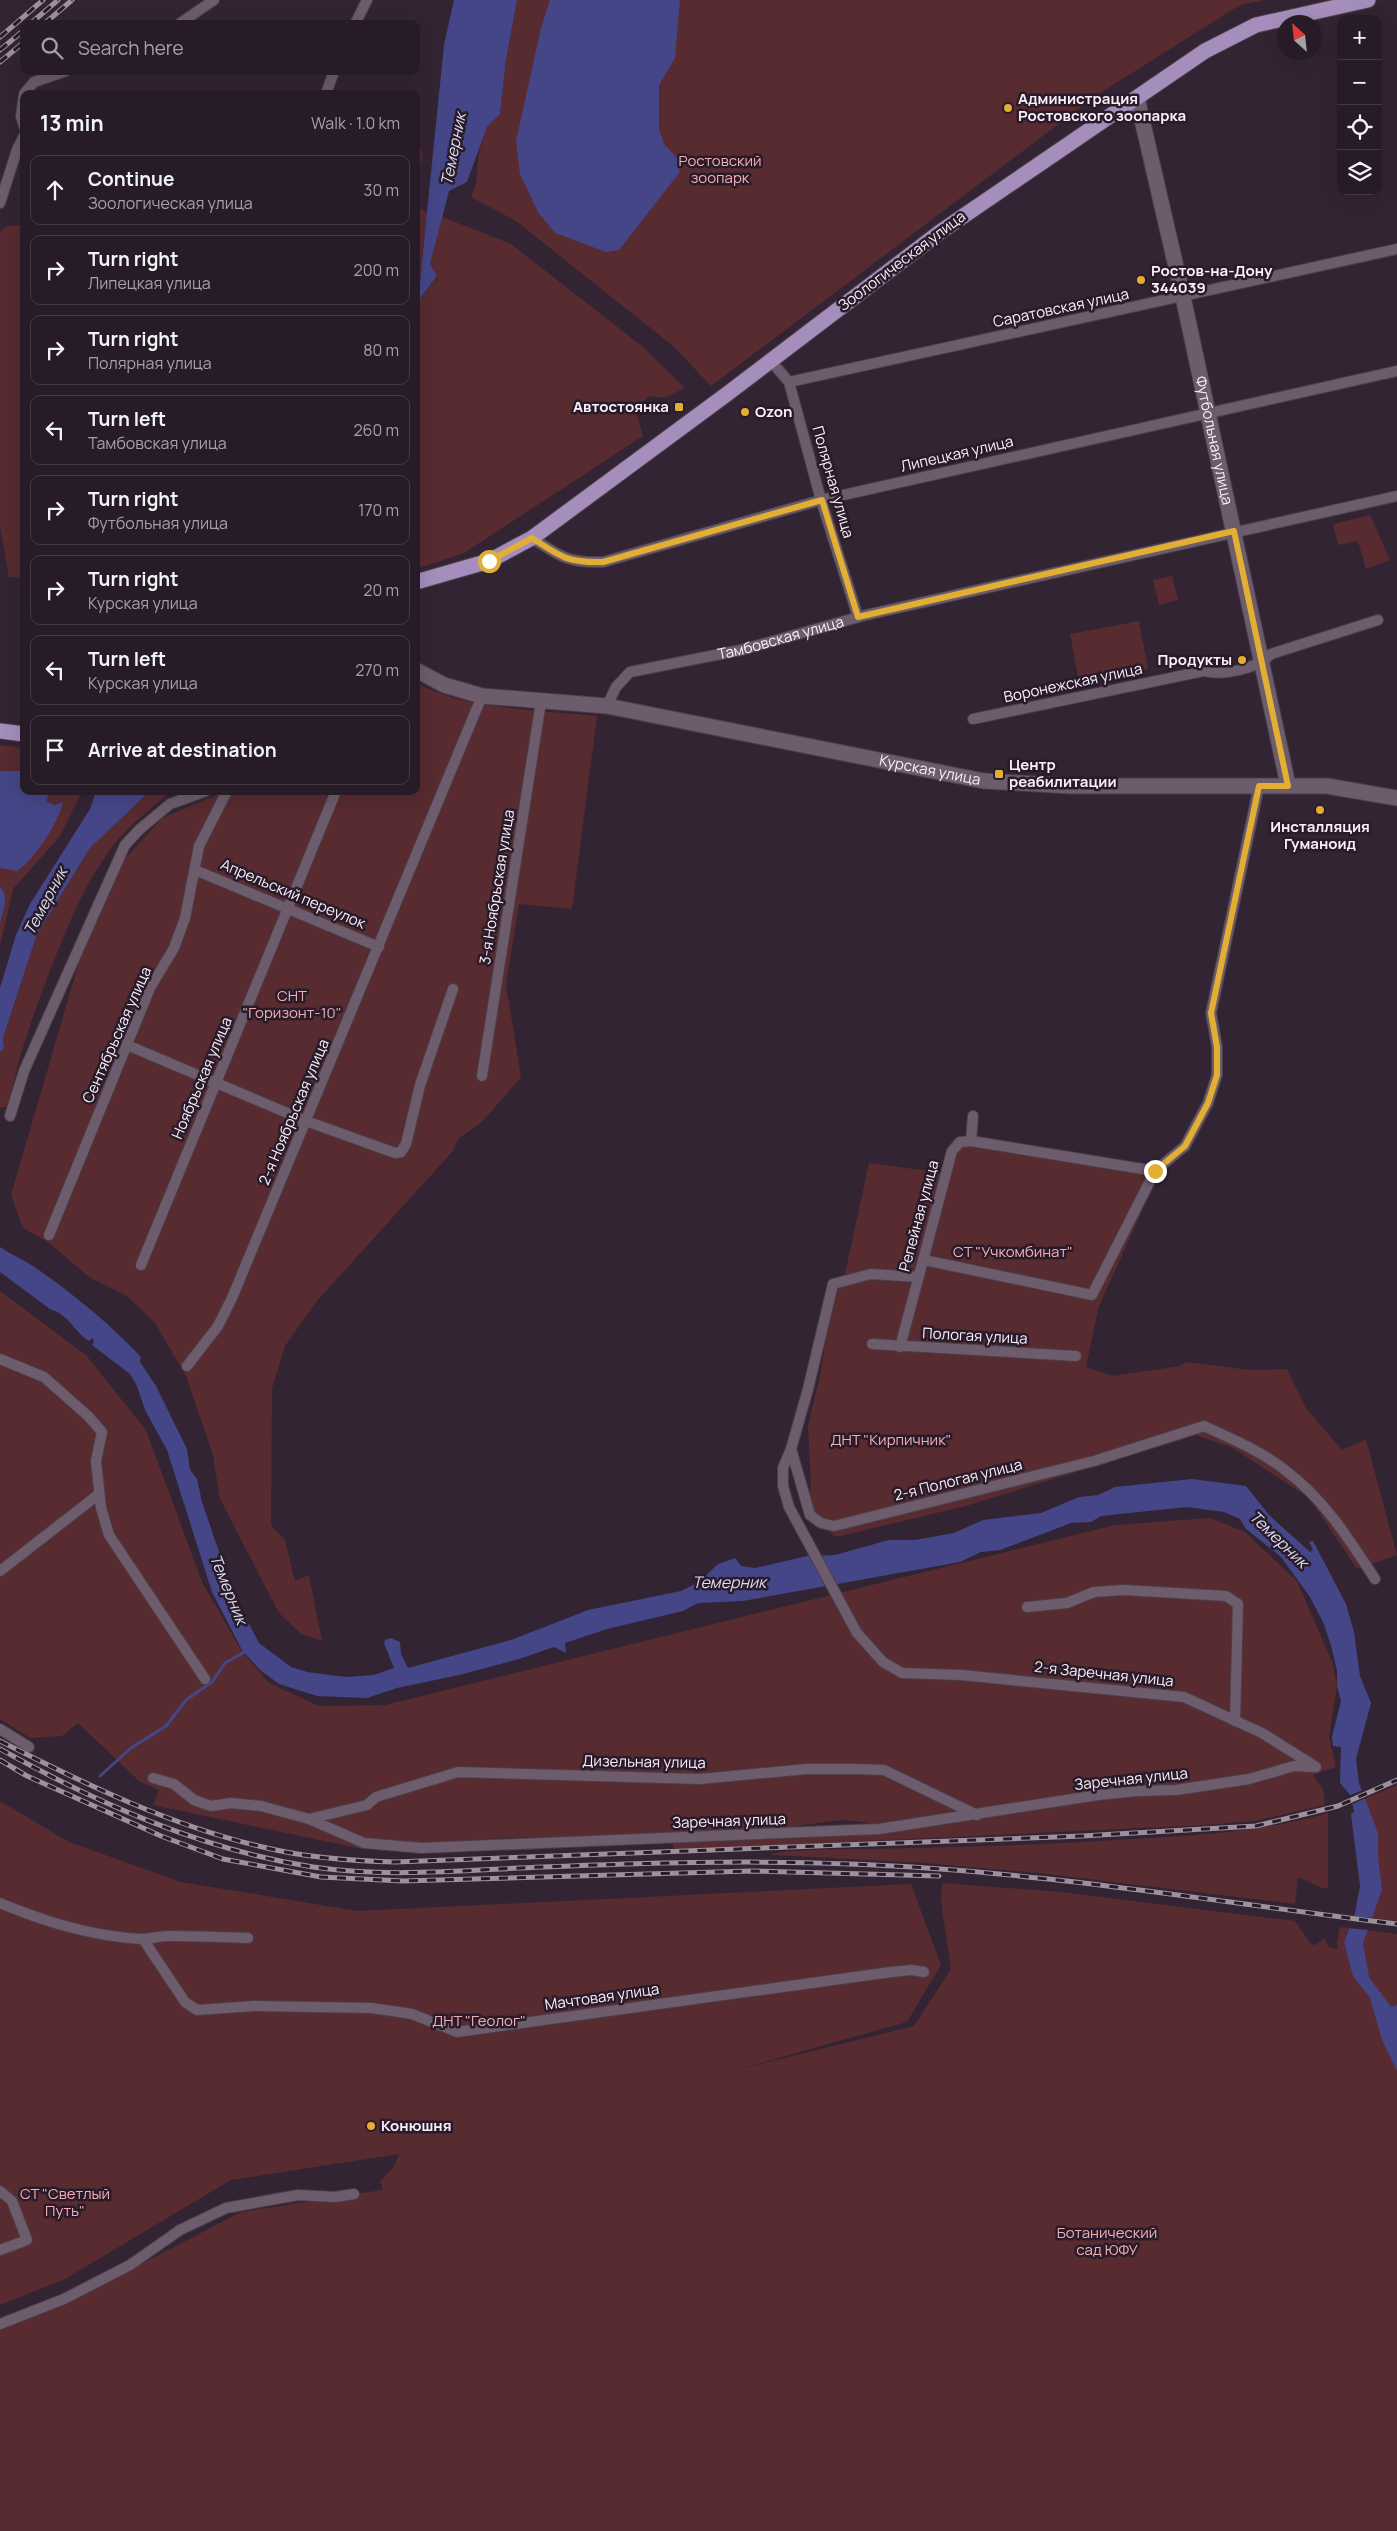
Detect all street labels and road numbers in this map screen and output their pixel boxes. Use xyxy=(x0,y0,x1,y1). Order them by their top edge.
street label: Зоологическая улица xyxy=(834,206,970,315)
street label: Саратовская улица xyxy=(991,283,1131,332)
street label: Футбольная улица xyxy=(1190,374,1238,507)
street label: Полярная улица xyxy=(807,423,860,540)
street label: Липецкая улица xyxy=(898,430,1015,477)
street label: Тамбовская улица xyxy=(716,611,846,664)
street label: Воронежская улица xyxy=(1002,658,1144,707)
street label: Курская улица xyxy=(878,749,983,790)
street label: 3-я Ноябрьская улица xyxy=(474,808,519,966)
street label: Апрельский переулок xyxy=(218,853,369,934)
street label: Сентябрьская улица xyxy=(77,963,156,1106)
street label: Ноябрьская улица xyxy=(166,1013,237,1142)
street label: 2-я Ноябрьская улица xyxy=(253,1035,334,1188)
street label: Репейная улица xyxy=(894,1158,943,1274)
street label: Пологая улица xyxy=(922,1322,1028,1349)
street label: 2-я Пологая улица xyxy=(892,1453,1024,1506)
street label: 2-я Заречная улица xyxy=(1033,1656,1175,1691)
street label: Дизельная улица xyxy=(582,1750,706,1773)
street label: Заречная улица xyxy=(1073,1762,1189,1795)
street label: Заречная улица xyxy=(672,1808,786,1833)
street label: Мачтовая улица xyxy=(543,1978,661,2015)

